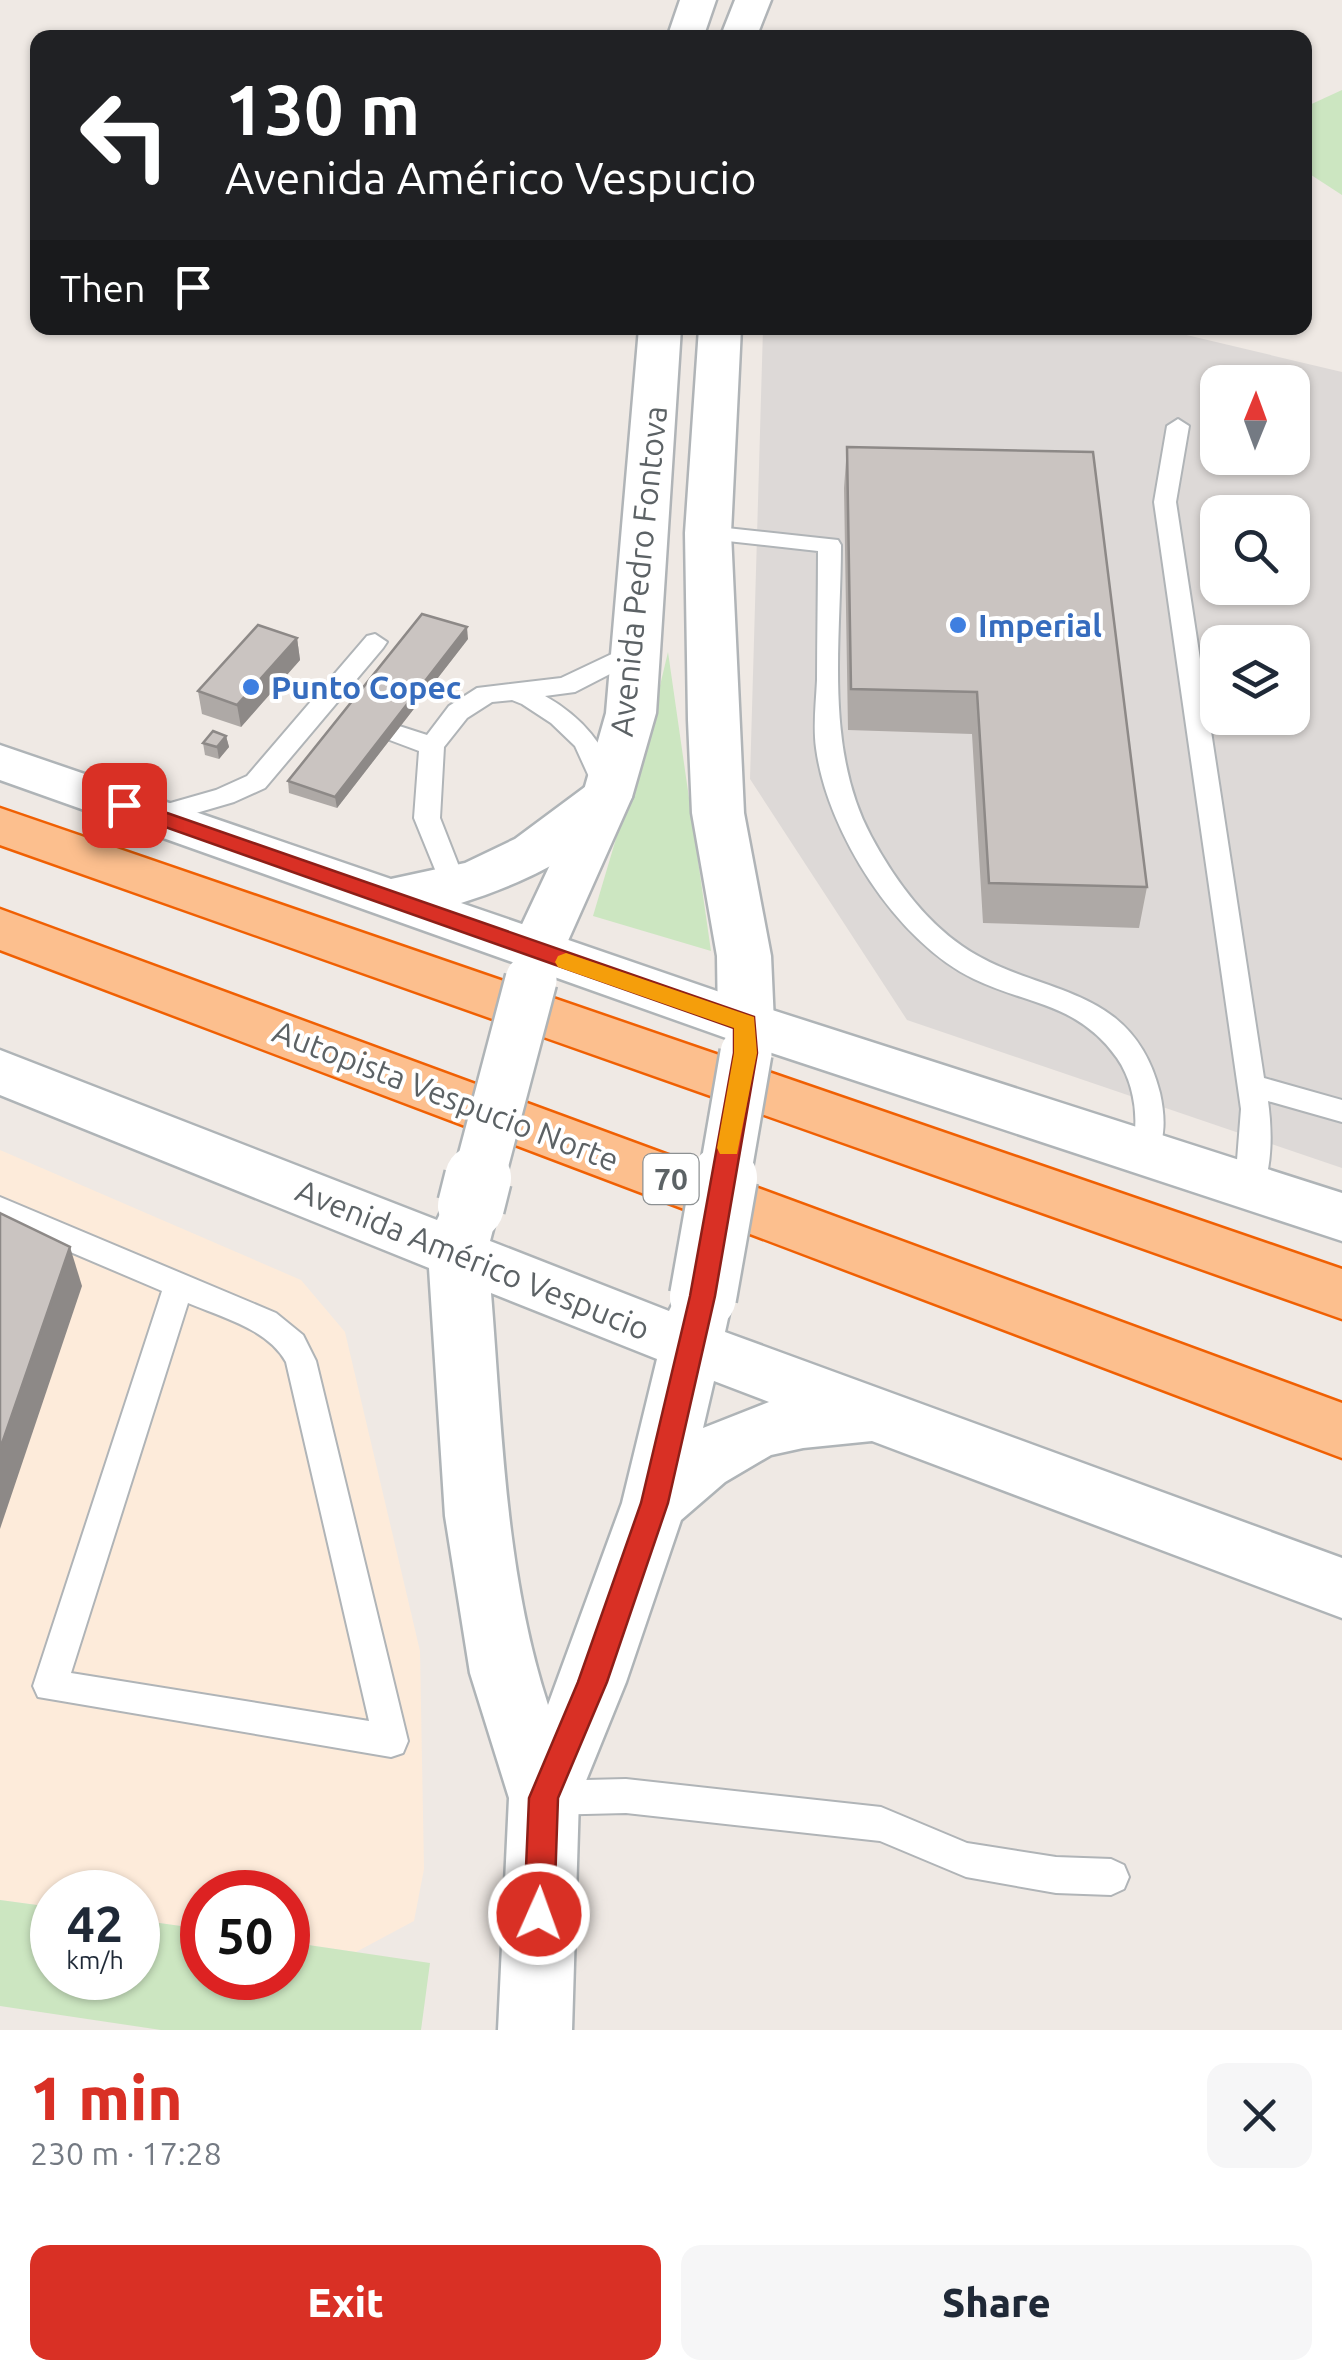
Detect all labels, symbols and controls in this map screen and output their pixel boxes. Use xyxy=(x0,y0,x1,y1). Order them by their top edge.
icon: left xyxy=(60,70,190,200)
text: 130 m xyxy=(225,70,420,148)
text: Avenida Américo Vespucio xyxy=(225,152,757,203)
icon: arrive xyxy=(166,260,221,315)
text: Then xyxy=(60,267,146,309)
north arrow xyxy=(1200,365,1310,475)
map controls xyxy=(1200,365,1310,735)
street label: Avenida Pedro Fontova xyxy=(603,404,673,738)
button: search xyxy=(1200,495,1310,605)
place label: Imperial xyxy=(978,607,1102,643)
marker: Imperial xyxy=(947,614,969,636)
button: layers xyxy=(1200,625,1310,735)
place label: Punto Copec xyxy=(271,669,462,705)
marker: Punto Copec xyxy=(240,676,262,698)
pin xyxy=(82,763,167,848)
icon: arrive xyxy=(97,778,152,833)
street label: Autopista Vespucio Norte xyxy=(268,1012,624,1178)
road number: 70 xyxy=(644,1154,698,1204)
street label: Avenida Américo Vespucio xyxy=(291,1171,655,1347)
position arrow xyxy=(487,1862,591,1966)
speed limit sign: 50 xyxy=(180,1870,310,2000)
text: 42 xyxy=(67,1895,123,1951)
text: km/h xyxy=(66,1946,124,1974)
button: close xyxy=(1207,2063,1312,2168)
text: 1 min xyxy=(30,2064,183,2131)
text: 230 m · 17:28 xyxy=(30,2135,222,2171)
button: Exit xyxy=(30,2245,661,2360)
button: Share xyxy=(681,2245,1312,2360)

